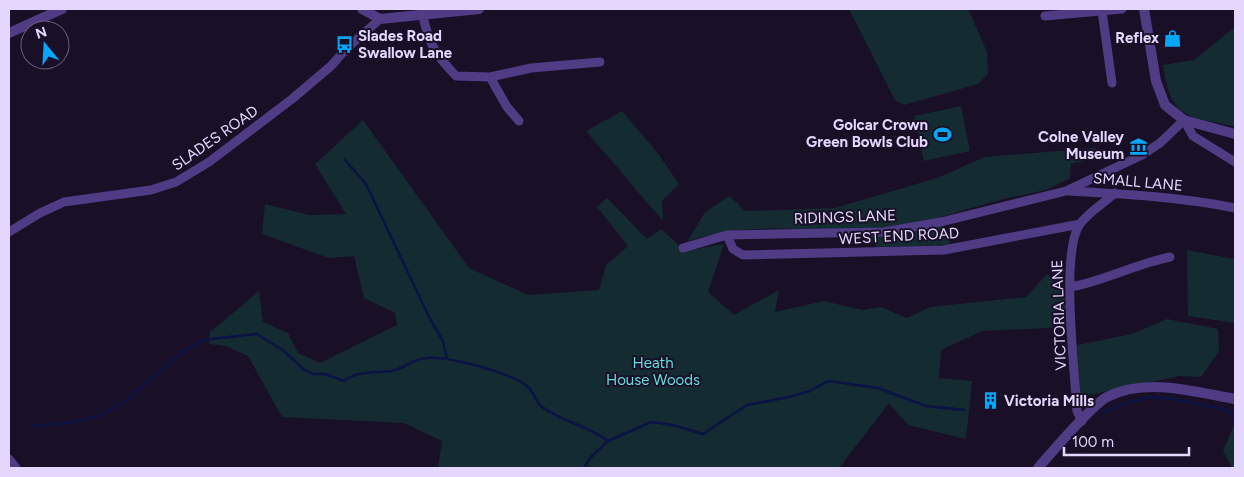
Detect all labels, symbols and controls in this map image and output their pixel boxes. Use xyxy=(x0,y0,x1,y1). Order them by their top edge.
north arrow xyxy=(20,20,70,70)
text: N xyxy=(33,23,49,43)
place label: Slades Road Swallow Lane xyxy=(358,27,453,62)
shop icon: Reflex xyxy=(1163,28,1183,48)
place label: Reflex xyxy=(1115,29,1159,47)
bus stop icon: Slades Road Swallow Lane xyxy=(334,35,354,55)
street label: SLADES ROAD xyxy=(169,102,261,174)
place label: Golcar Crown Green Bowls Club xyxy=(806,116,928,151)
sports icon: Golcar Crown Green Bowls Club xyxy=(932,124,952,144)
place label: Colne Valley Museum xyxy=(1038,128,1124,163)
museum icon: Colne Valley Museum xyxy=(1128,136,1148,156)
street label: SMALL LANE xyxy=(1092,169,1184,195)
street label: RIDINGS LANE xyxy=(794,206,896,228)
street label: WEST END ROAD xyxy=(838,224,960,248)
street label: VICTORIA LANE xyxy=(1048,259,1070,371)
park label: Heath House Woods xyxy=(606,354,700,389)
building icon: Victoria Mills xyxy=(980,391,1000,411)
place label: Victoria Mills xyxy=(1004,392,1094,410)
scale bar xyxy=(1064,424,1189,456)
text: 100 m xyxy=(1072,433,1114,451)

